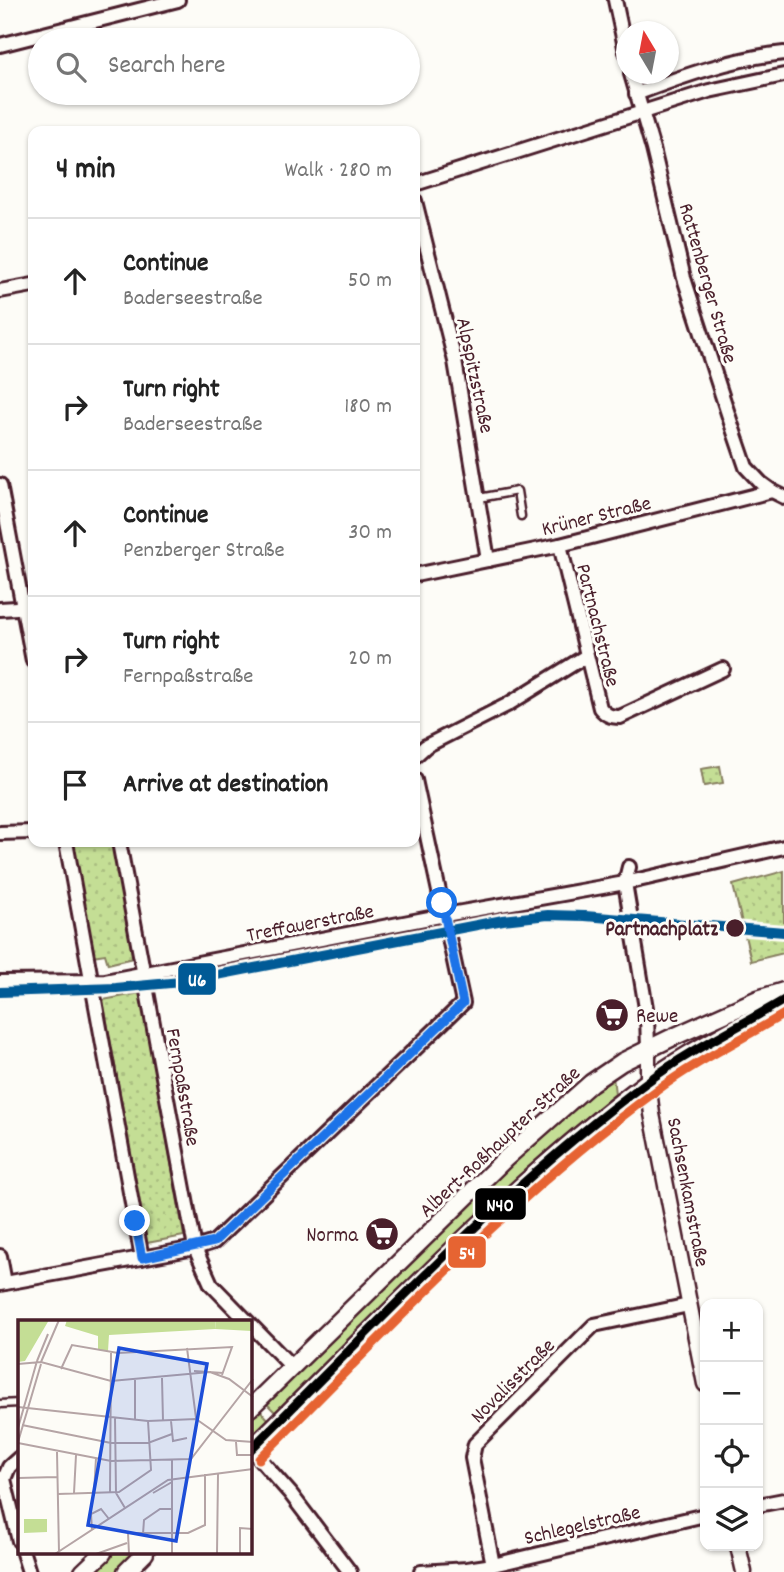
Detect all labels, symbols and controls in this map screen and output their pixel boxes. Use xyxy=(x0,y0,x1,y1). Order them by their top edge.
north arrow xyxy=(616,21,679,84)
search box xyxy=(28,28,420,105)
icon: search xyxy=(52,48,90,86)
text: Search here xyxy=(108,48,226,85)
text: 4 min xyxy=(56,150,115,193)
text: Walk · 280 m xyxy=(284,155,392,188)
street label: Rattenberger Straße xyxy=(669,200,743,368)
text: Continue xyxy=(123,246,208,283)
icon: ahead xyxy=(56,262,94,300)
text: 50 m xyxy=(348,265,392,298)
text: Baderseestraße xyxy=(123,283,263,316)
street label: Alpspitzstraße xyxy=(446,315,500,436)
text: Turn right xyxy=(123,372,220,409)
icon: right xyxy=(56,388,94,426)
text: 180 m xyxy=(344,391,392,424)
text: Baderseestraße xyxy=(123,409,263,442)
street label: Krüner Straße xyxy=(539,490,655,546)
text: Continue xyxy=(123,498,208,535)
icon: ahead xyxy=(56,514,94,552)
text: 30 m xyxy=(348,517,392,550)
text: Penzberger Straße xyxy=(123,535,285,568)
street label: Partnachstraße xyxy=(566,561,626,690)
text: Turn right xyxy=(123,624,220,661)
icon: right xyxy=(56,640,94,678)
text: 20 m xyxy=(348,643,392,676)
text: Fernpaßstraße xyxy=(123,661,253,694)
icon: arrive xyxy=(56,766,94,804)
text: Arrive at destination xyxy=(123,767,328,804)
route start xyxy=(426,887,457,918)
street label: Treffauerstraße xyxy=(244,898,377,952)
place label: Partnachplatz xyxy=(605,916,719,946)
marker: Partnachplatz xyxy=(724,917,746,939)
line badge: U6 xyxy=(177,962,217,996)
text: U6 xyxy=(188,969,206,996)
supermarket icon: Rewe xyxy=(593,996,631,1034)
place label: Rewe xyxy=(636,1003,678,1033)
street label: Fernpaßstraße xyxy=(156,1026,206,1149)
street label: Albert-Roßhaupter-Straße xyxy=(414,1060,588,1226)
street label: Sachsenkamstraße xyxy=(657,1115,715,1270)
line badge: N40 xyxy=(474,1187,527,1221)
text: N40 xyxy=(486,1194,514,1221)
route end xyxy=(119,1205,150,1236)
supermarket icon: Norma xyxy=(363,1215,401,1253)
place label: Norma xyxy=(306,1222,359,1252)
line badge: 54 xyxy=(447,1235,487,1269)
text: 54 xyxy=(459,1242,475,1269)
map controls xyxy=(700,1299,763,1551)
button: + xyxy=(700,1299,763,1362)
inset map xyxy=(18,1320,252,1554)
street label: Novalisstraße xyxy=(465,1333,563,1431)
button: − xyxy=(700,1362,763,1425)
button: locate xyxy=(700,1425,763,1488)
button: layers xyxy=(700,1488,763,1551)
street label: Schlegelstraße xyxy=(522,1499,644,1555)

